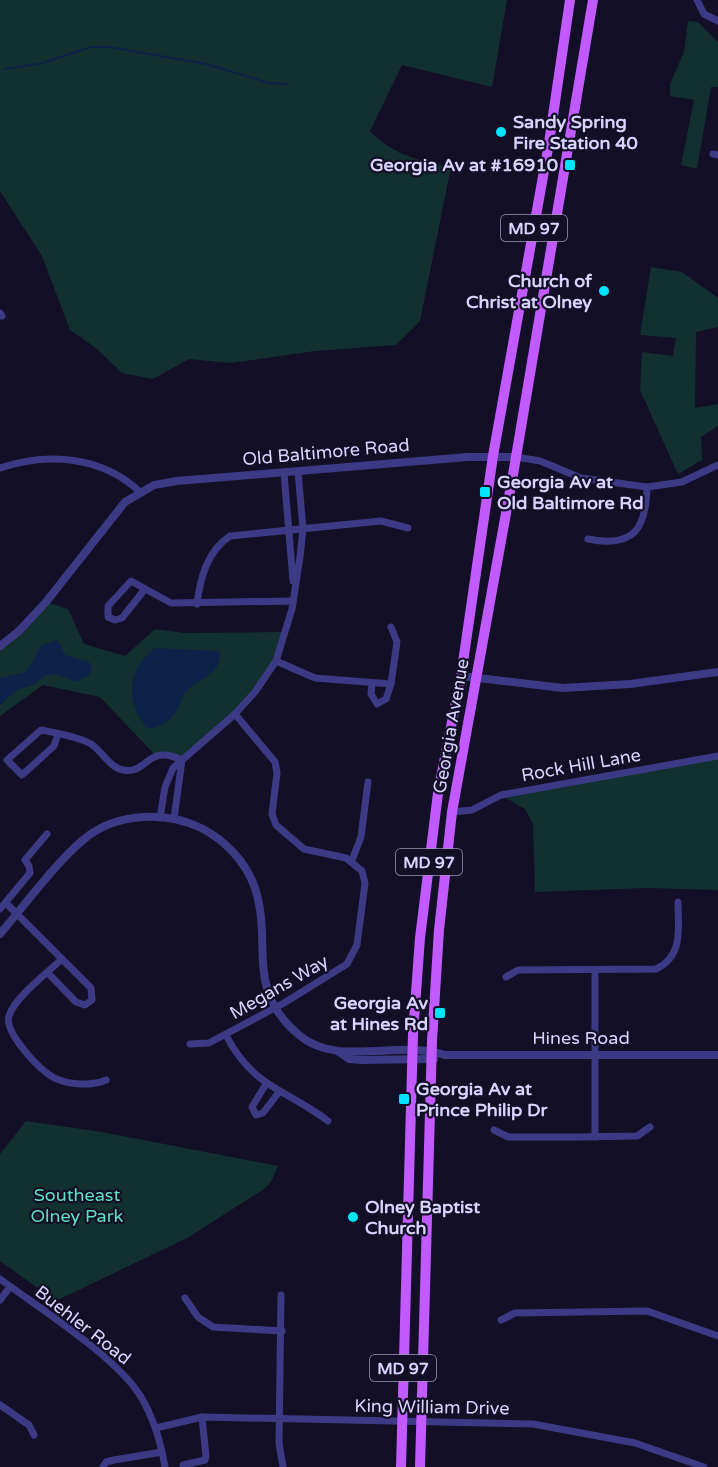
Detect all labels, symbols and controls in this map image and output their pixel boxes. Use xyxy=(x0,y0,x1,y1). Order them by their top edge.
place label: Sandy Spring Fire Station 40 xyxy=(513,111,638,154)
marker: Sandy Spring Fire Station 40 xyxy=(494,125,508,139)
place label: Georgia Av at #16910 xyxy=(370,154,558,176)
marker: Georgia Av at #16910 xyxy=(563,158,577,172)
road number: MD 97 xyxy=(501,215,567,241)
place label: Church of Christ at Olney xyxy=(466,270,593,313)
marker: Church of Christ at Olney xyxy=(597,284,611,298)
street label: Old Baltimore Road xyxy=(242,434,410,470)
place label: Georgia Av at Old Baltimore Rd xyxy=(497,471,644,514)
marker: Georgia Av at Old Baltimore Rd xyxy=(478,485,492,499)
street label: Georgia Avenue xyxy=(428,657,474,795)
street label: Rock Hill Lane xyxy=(520,744,642,786)
road number: MD 97 xyxy=(396,849,462,875)
street label: Megans Way xyxy=(226,950,332,1024)
place label: Georgia Av at Hines Rd xyxy=(330,992,428,1035)
marker: Georgia Av at Hines Rd xyxy=(433,1006,447,1020)
street label: Hines Road xyxy=(532,1027,630,1049)
place label: Georgia Av at Prince Philip Dr xyxy=(416,1078,548,1121)
marker: Georgia Av at Prince Philip Dr xyxy=(397,1092,411,1106)
park label: Southeast Olney Park xyxy=(31,1184,124,1227)
place label: Olney Baptist Church xyxy=(365,1196,480,1239)
marker: Olney Baptist Church xyxy=(346,1210,360,1224)
street label: Buehler Road xyxy=(31,1281,135,1369)
road number: MD 97 xyxy=(370,1355,436,1381)
street label: King William Drive xyxy=(354,1395,510,1419)

